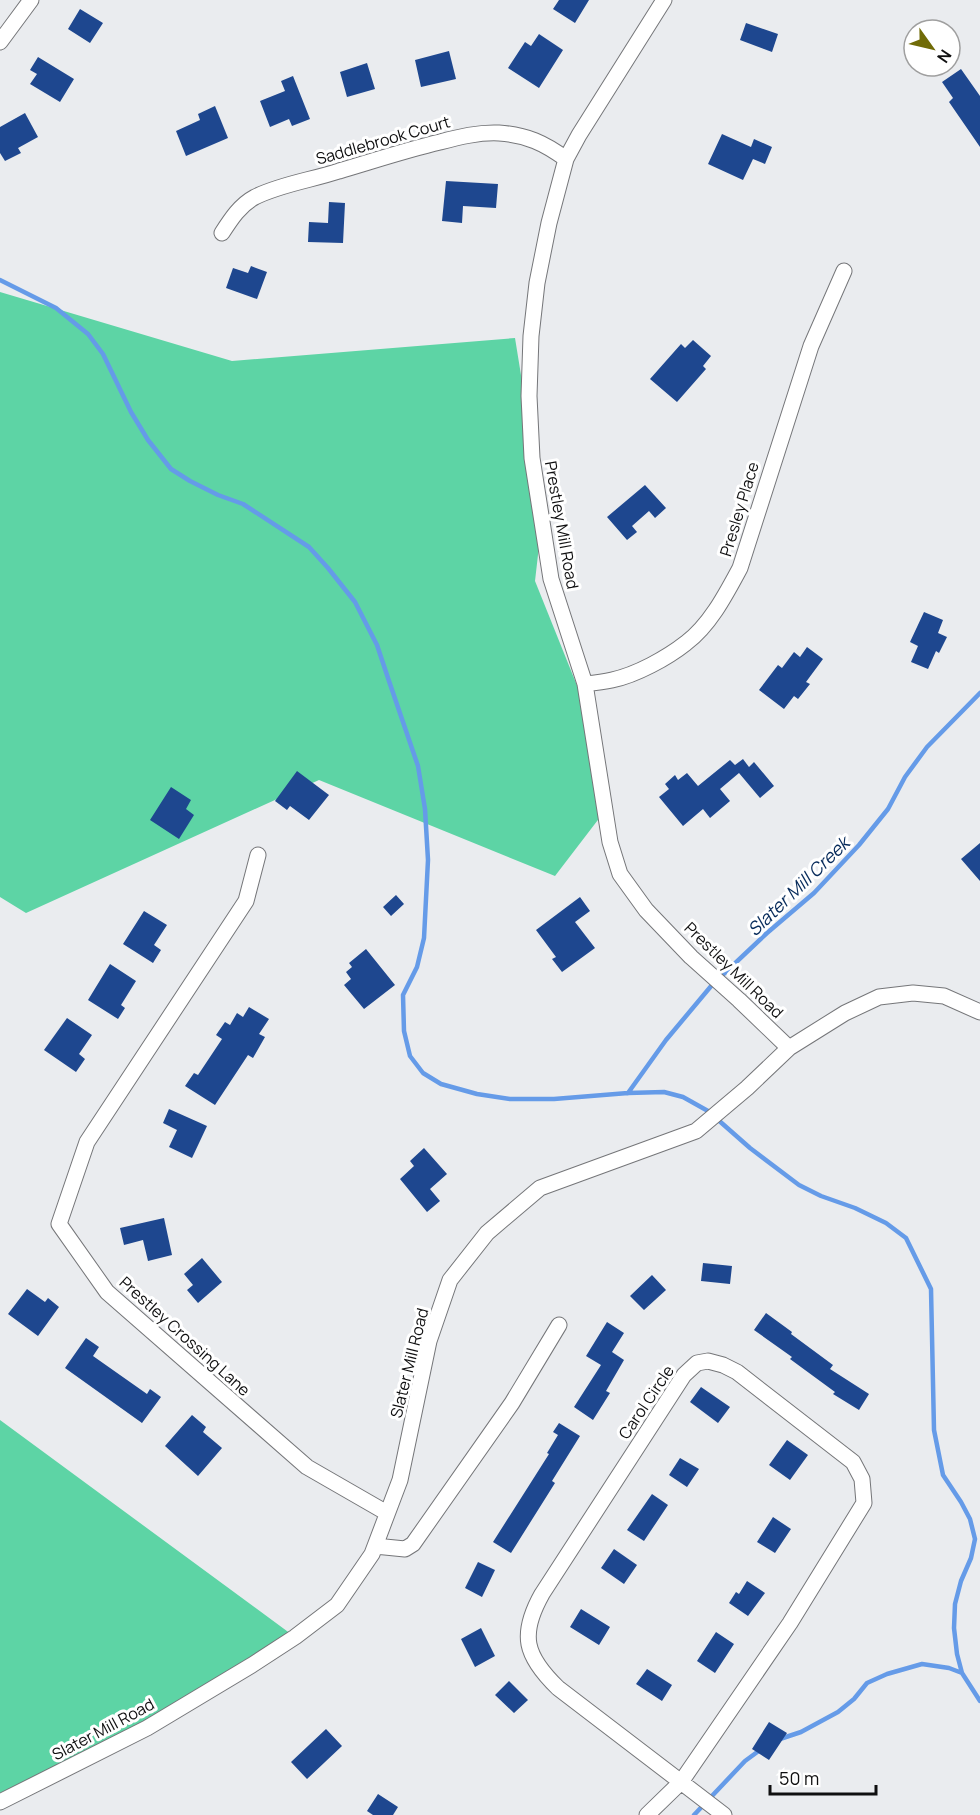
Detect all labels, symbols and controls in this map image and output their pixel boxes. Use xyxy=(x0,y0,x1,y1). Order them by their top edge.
north arrow xyxy=(902,18,962,78)
text: N xyxy=(932,45,957,67)
street label: Saddlebrook Court xyxy=(313,110,453,170)
street label: Prestley Mill Road xyxy=(540,459,584,591)
street label: Presley Place xyxy=(714,459,764,559)
water label: Slater Mill Creek xyxy=(742,829,856,941)
street label: Prestley Mill Road xyxy=(680,917,788,1023)
street label: Prestley Crossing Lane xyxy=(115,1271,255,1401)
street label: Slater Mill Road xyxy=(385,1306,433,1420)
street label: Carol Circle xyxy=(613,1361,679,1443)
street label: Slater Mill Road xyxy=(48,1693,158,1765)
scale bar xyxy=(770,1758,876,1796)
text: 50 m xyxy=(779,1766,819,1790)

